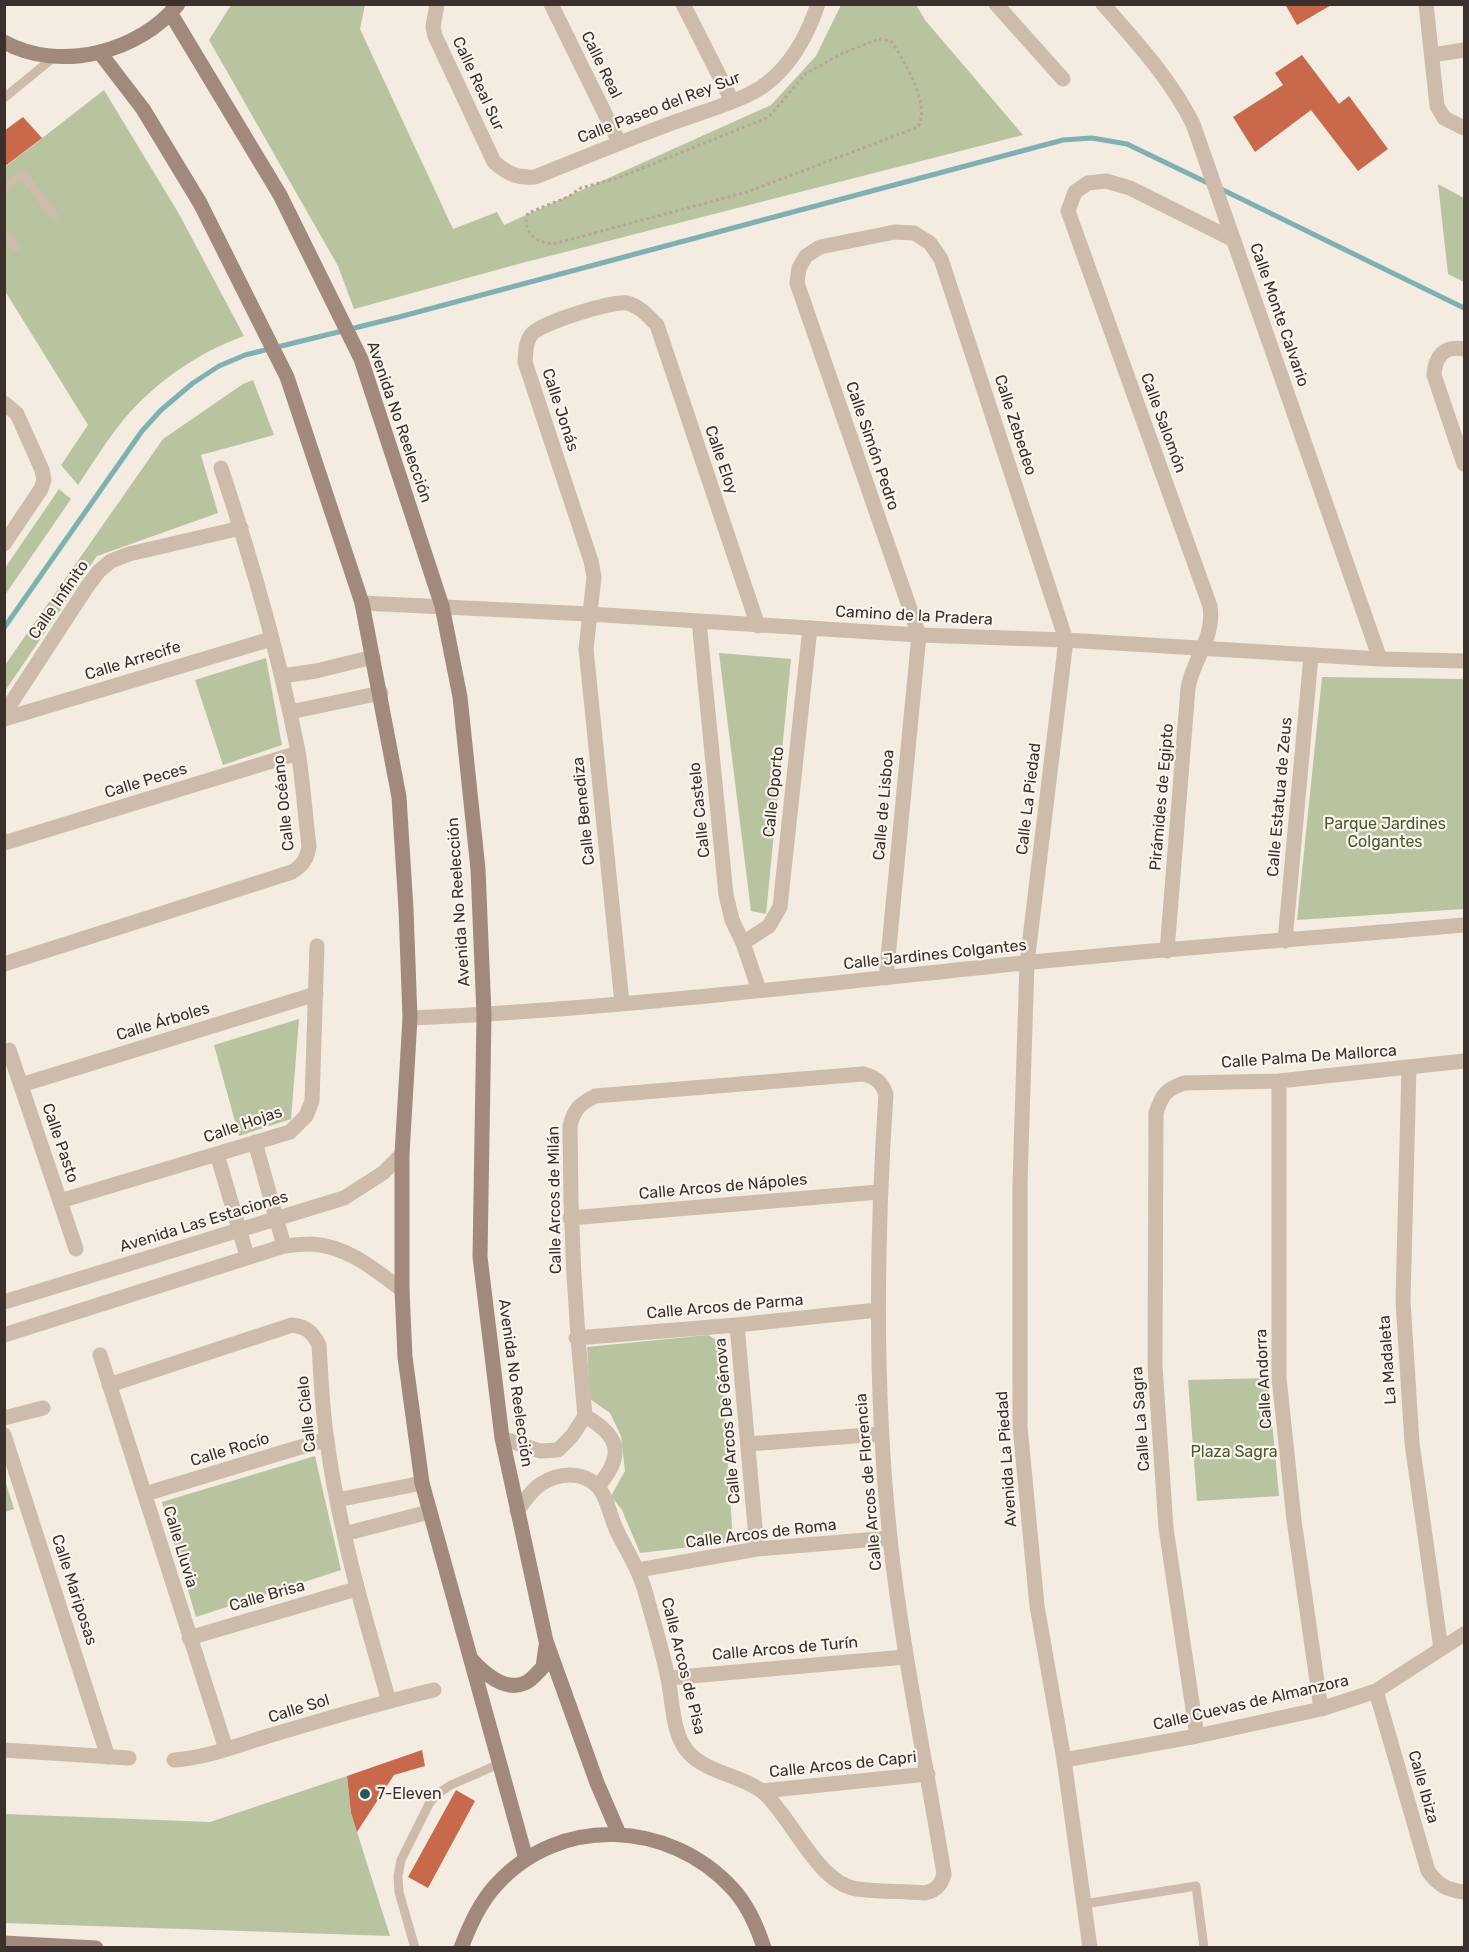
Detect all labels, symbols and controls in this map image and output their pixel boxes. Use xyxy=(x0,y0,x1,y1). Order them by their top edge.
street label: Calle Real xyxy=(577,28,625,102)
street label: Calle Real Sur xyxy=(448,34,508,134)
street label: Calle Paseo del Rey Sur xyxy=(575,68,743,148)
street label: Calle Monte Calvario xyxy=(1245,241,1313,389)
street label: Avenida No Reelección xyxy=(362,339,436,505)
street label: Calle Jonás xyxy=(538,366,582,454)
street label: Calle Salomón xyxy=(1136,370,1190,476)
street label: Calle Zebedeo xyxy=(990,372,1040,478)
street label: Calle Simón Pedro xyxy=(841,379,903,513)
street label: Calle Eloy xyxy=(700,423,742,497)
street label: Calle Infinito xyxy=(25,557,93,643)
street label: Camino de la Pradera xyxy=(835,602,993,630)
street label: Calle Arrecife xyxy=(83,637,183,685)
street label: Calle Estatua de Zeus xyxy=(1263,716,1297,878)
street label: Pirámides de Egipto xyxy=(1146,722,1178,872)
street label: Calle La Piedad xyxy=(1013,742,1045,856)
street label: Calle Oporto xyxy=(760,746,788,838)
street label: Calle de Lisboa xyxy=(870,749,898,861)
street label: Calle Océano xyxy=(269,754,299,852)
street label: Calle Benediza xyxy=(569,756,599,866)
street label: Calle Peces xyxy=(102,759,190,803)
street label: Calle Castelo xyxy=(685,761,715,859)
park label: Parque Jardines Colgantes xyxy=(1324,814,1446,852)
street label: Avenida No Reelección xyxy=(444,817,474,987)
street label: Calle Jardines Colgantes xyxy=(842,936,1028,974)
street label: Calle Árboles xyxy=(114,999,212,1045)
street label: Calle Palma De Mallorca xyxy=(1221,1041,1397,1073)
street label: Calle Pasto xyxy=(37,1101,83,1185)
street label: Calle Hojas xyxy=(201,1103,285,1147)
street label: Calle Arcos de Milán xyxy=(544,1126,566,1274)
street label: Calle Arcos de Nápoles xyxy=(638,1170,808,1204)
street label: Avenida Las Estaciones xyxy=(117,1187,291,1257)
street label: Calle Arcos de Parma xyxy=(646,1291,804,1323)
street label: Avenida No Reelección xyxy=(494,1298,536,1468)
street label: La Madaleta xyxy=(1375,1315,1401,1405)
street label: Calle Andorra xyxy=(1252,1329,1276,1429)
street label: Calle Arcos De Génova xyxy=(711,1337,745,1505)
street label: Calle La Sagra xyxy=(1128,1366,1154,1472)
street label: Calle Cielo xyxy=(293,1375,321,1453)
street label: Avenida La Piedad xyxy=(993,1390,1021,1528)
street label: Calle Arcos de Florencia xyxy=(852,1393,886,1571)
street label: Calle Rocío xyxy=(188,1429,272,1471)
park label: Plaza Sagra xyxy=(1190,1442,1278,1462)
street label: Calle Lluvia xyxy=(159,1504,201,1590)
street label: Calle Arcos de Roma xyxy=(684,1515,838,1553)
street label: Calle Mariposas xyxy=(47,1532,101,1648)
street label: Calle Brisa xyxy=(227,1576,307,1616)
street label: Calle Arcos de Pisa xyxy=(657,1596,709,1736)
street label: Calle Arcos de Turín xyxy=(711,1633,859,1665)
street label: Calle Cuevas de Almanzora xyxy=(1151,1671,1351,1735)
street label: Calle Sol xyxy=(266,1691,332,1727)
street label: Calle Arcos de Capri xyxy=(768,1748,918,1782)
street label: Calle Ibiza xyxy=(1403,1748,1443,1826)
place label: 7-Eleven xyxy=(377,1784,442,1804)
marker: 7-Eleven xyxy=(358,1787,372,1801)

